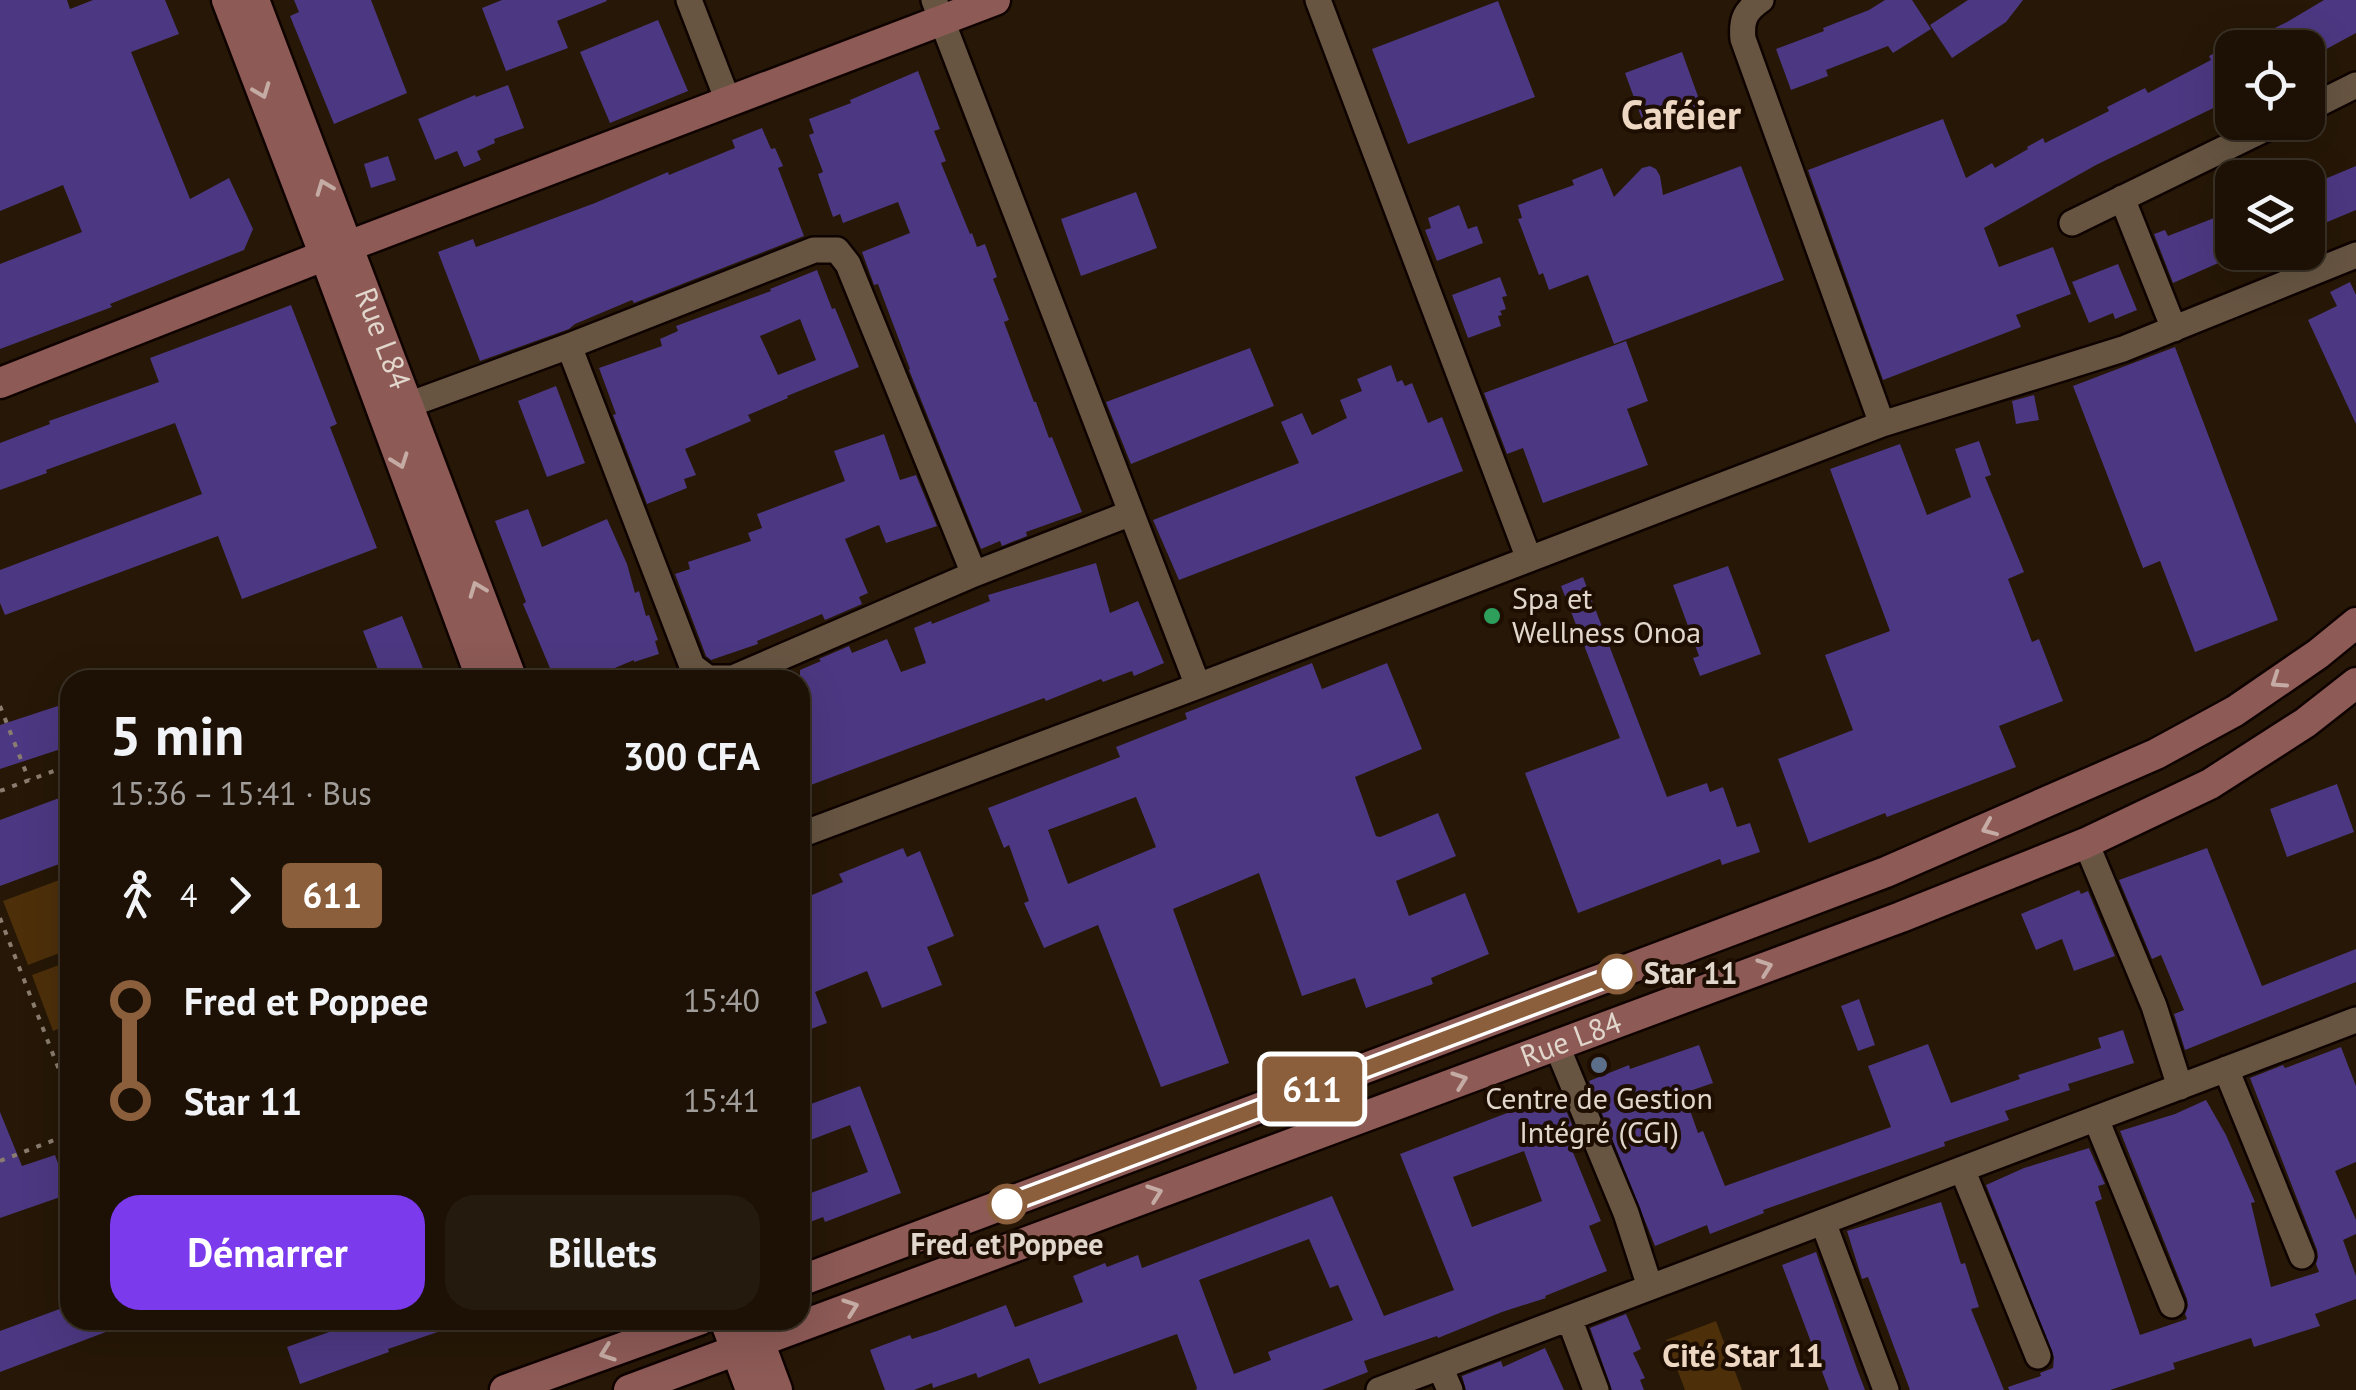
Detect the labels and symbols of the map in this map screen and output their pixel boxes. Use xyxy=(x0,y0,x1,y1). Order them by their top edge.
one-way arrow xyxy=(251,81,271,99)
district label: Caféier xyxy=(1621,88,1741,140)
one-way arrow xyxy=(315,180,336,197)
street label: Rue L84 xyxy=(347,282,421,394)
one-way arrow xyxy=(389,451,409,469)
place label: Spa et Wellness Onoa xyxy=(1512,578,1701,651)
one-way arrow xyxy=(468,581,488,599)
marker: Spa et Wellness Onoa xyxy=(1481,605,1503,627)
one-way arrow xyxy=(2271,669,2289,688)
one-way arrow xyxy=(1981,816,1999,836)
place label: Star 11 xyxy=(1644,953,1737,992)
marker: Star 11 xyxy=(1598,955,1636,993)
one-way arrow xyxy=(1755,958,1772,979)
street label: Rue L84 xyxy=(1514,1002,1627,1075)
marker: Centre de Gestion Intégré (CGI) xyxy=(1588,1054,1610,1076)
line badge: 611 xyxy=(1254,1056,1370,1122)
one-way arrow xyxy=(1450,1071,1467,1091)
place label: Centre de Gestion Intégré (CGI) xyxy=(1485,1078,1713,1151)
one-way arrow xyxy=(1146,1184,1163,1205)
marker: Fred et Poppee xyxy=(988,1185,1026,1223)
place label: Fred et Poppee xyxy=(911,1224,1104,1263)
one-way arrow xyxy=(841,1299,859,1319)
district label: Cité Star 11 xyxy=(1662,1334,1824,1376)
one-way arrow xyxy=(600,1341,617,1362)

